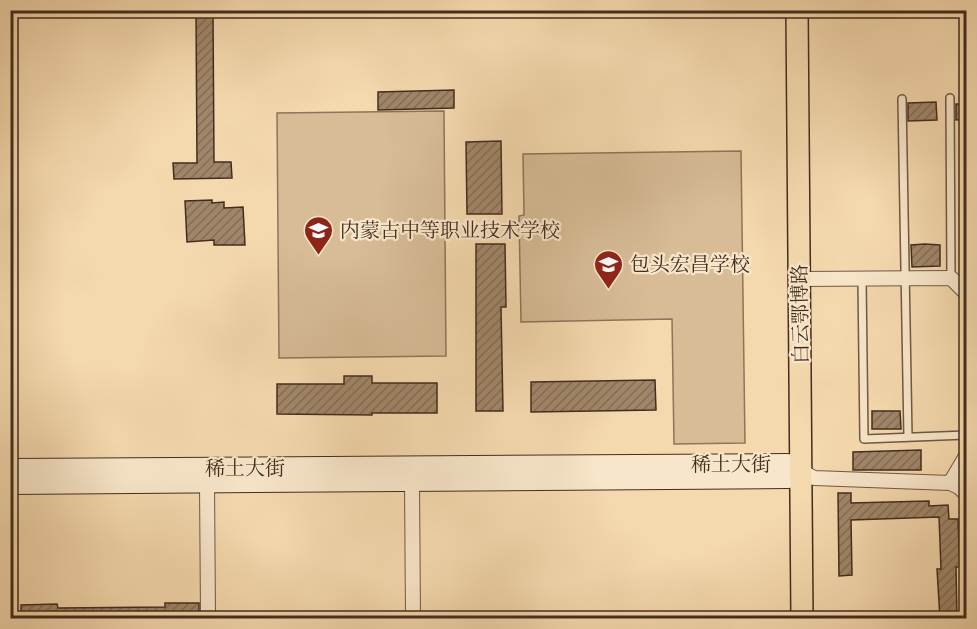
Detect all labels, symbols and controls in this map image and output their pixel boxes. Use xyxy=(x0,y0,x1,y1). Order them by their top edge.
school or university icon: 内蒙古中等职业技术学校 xyxy=(303,214,335,256)
place label: 内蒙古中等职业技术学校 xyxy=(340,219,560,244)
school or university icon: 包头宏昌学校 xyxy=(593,248,625,290)
place label: 包头宏昌学校 xyxy=(630,253,750,278)
street label: 白云鄂博路 xyxy=(788,264,815,364)
street label: 稀土大街 xyxy=(691,453,771,478)
street label: 稀土大街 xyxy=(205,457,285,482)

